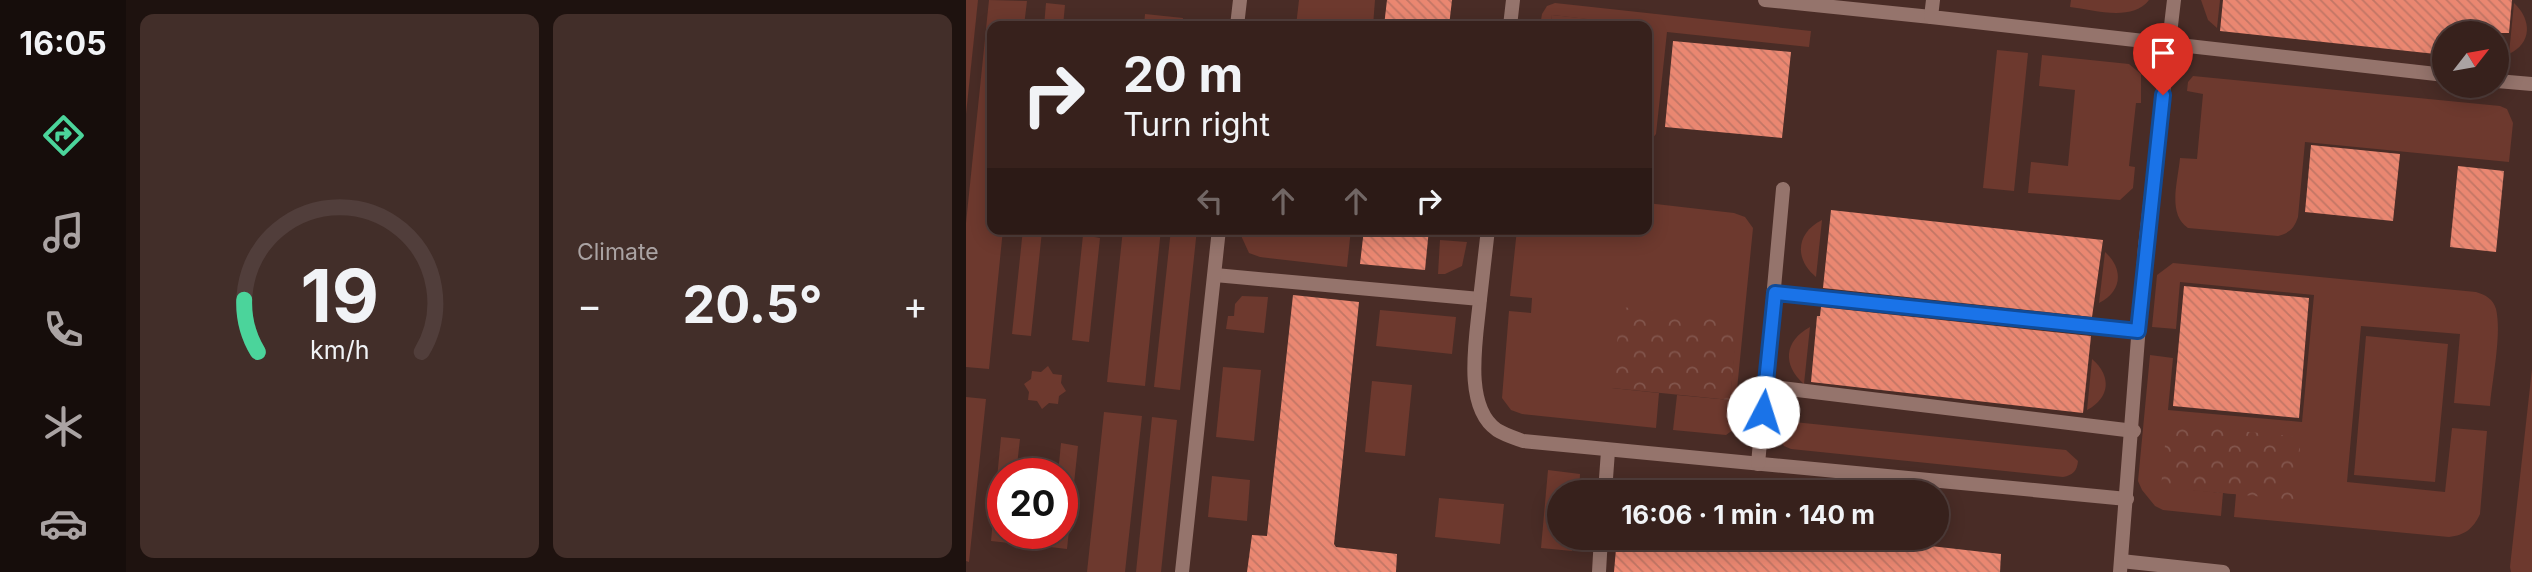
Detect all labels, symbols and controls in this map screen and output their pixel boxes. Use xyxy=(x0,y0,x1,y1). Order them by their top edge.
north arrow xyxy=(2432,21,2510,98)
map controls xyxy=(2432,21,2509,98)
pin xyxy=(2133,23,2193,95)
text: 16:05 xyxy=(19,24,107,63)
icon: arrive xyxy=(2144,34,2182,72)
text: 20 m xyxy=(1123,45,1243,104)
icon: right xyxy=(1008,49,1099,140)
text: Turn right xyxy=(1123,105,1270,144)
icon: directions xyxy=(39,111,88,160)
icon: left xyxy=(1191,182,1229,220)
icon: ahead xyxy=(1264,182,1302,220)
icon: ahead xyxy=(1337,182,1375,220)
icon: right xyxy=(1410,182,1448,220)
icon: music xyxy=(39,208,88,257)
text: Climate xyxy=(577,238,659,266)
text: 19 xyxy=(300,251,379,340)
text: 20.5° xyxy=(682,273,823,336)
text: − xyxy=(577,282,602,328)
text: + xyxy=(903,282,928,328)
icon: phone xyxy=(39,305,88,354)
text: km/h xyxy=(310,335,369,365)
position arrow xyxy=(1726,375,1800,449)
icon: climate xyxy=(39,402,88,451)
speed limit sign: 20 xyxy=(987,458,1078,549)
icon: car xyxy=(39,499,88,548)
text: 16:06 · 1 min · 140 m xyxy=(1621,499,1875,530)

